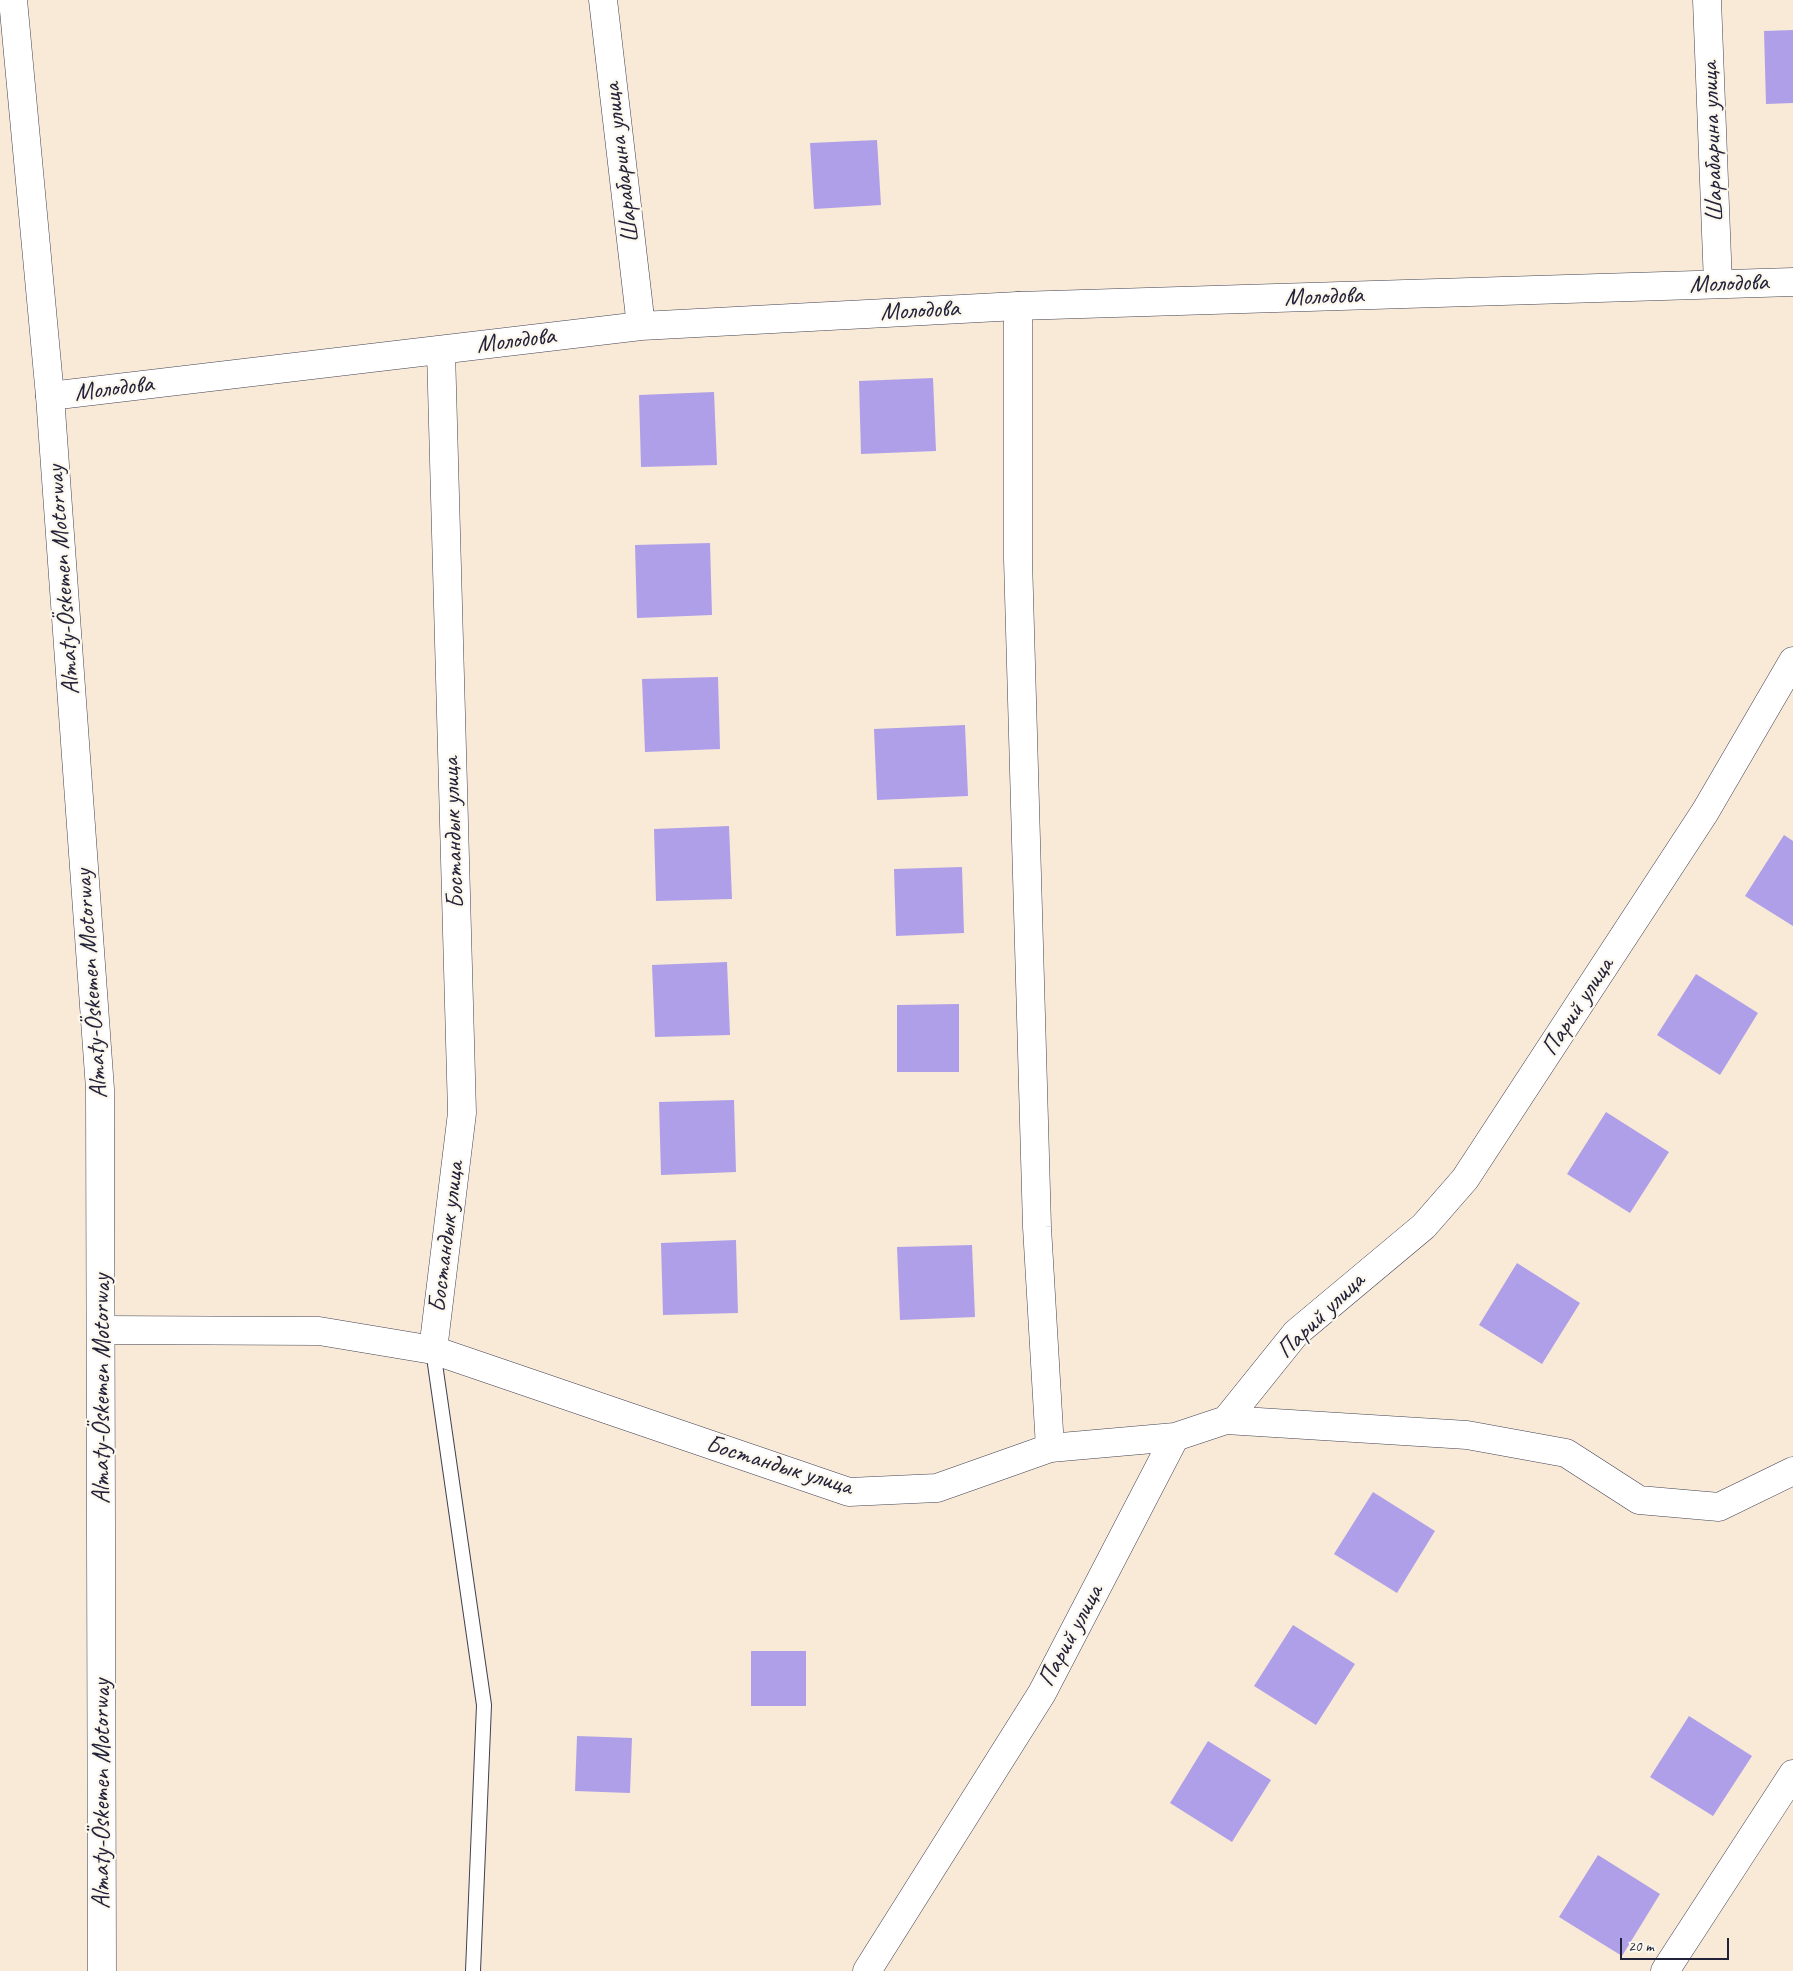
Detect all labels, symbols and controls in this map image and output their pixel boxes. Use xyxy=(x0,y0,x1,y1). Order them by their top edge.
street label: Шарабарина улица xyxy=(1695,61,1731,223)
street label: Шарабарина улица xyxy=(597,81,647,245)
street label: Молодова xyxy=(1689,268,1769,300)
street label: Молодова xyxy=(1284,281,1364,313)
street label: Молодова xyxy=(880,294,960,328)
street label: Молодова xyxy=(475,321,557,361)
street label: Молодова xyxy=(73,369,155,409)
street label: Almaty-Öskemen Motorway xyxy=(41,464,87,696)
street label: Бостандык улица xyxy=(436,757,472,909)
street label: Almaty-Öskemen Motorway xyxy=(69,868,115,1100)
street label: Парий улица xyxy=(1535,952,1621,1062)
street label: Бостандык улица xyxy=(423,1160,471,1314)
street label: Парий улица xyxy=(1271,1267,1371,1365)
street label: Almaty-Öskemen Motorway xyxy=(87,1274,117,1504)
street label: Бостандык улица xyxy=(702,1430,856,1502)
street label: Парий улица xyxy=(1032,1580,1110,1692)
street label: Almaty-Öskemen Motorway xyxy=(87,1679,117,1909)
scale bar xyxy=(1623,1928,1732,1960)
text: 20 m xyxy=(1628,1937,1654,1956)

